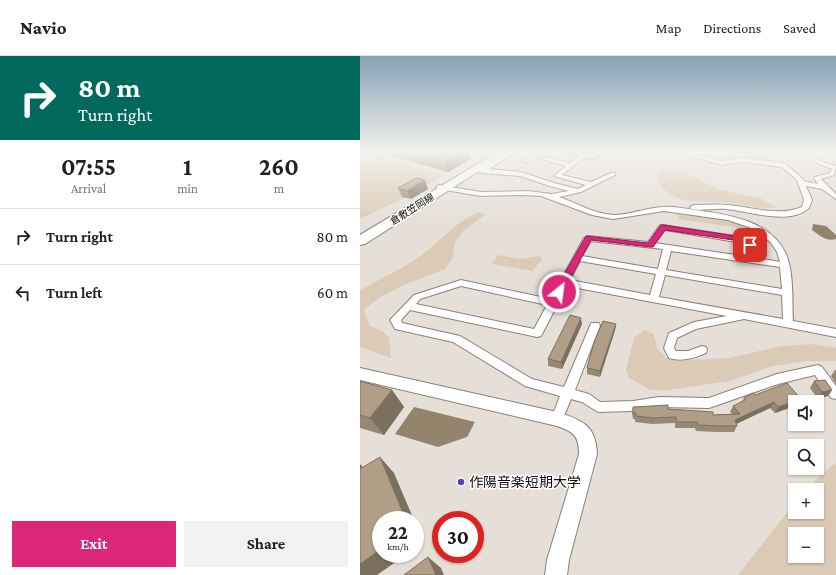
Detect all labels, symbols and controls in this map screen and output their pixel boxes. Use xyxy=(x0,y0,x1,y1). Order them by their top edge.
text: Navio xyxy=(20,17,67,38)
text: Map xyxy=(656,20,681,36)
text: Directions xyxy=(703,20,761,36)
text: Saved xyxy=(783,20,816,36)
icon: right xyxy=(12,72,64,124)
text: 80 m xyxy=(78,72,140,103)
text: Turn right xyxy=(78,105,152,125)
text: 07:55 xyxy=(61,153,116,180)
text: 1 xyxy=(183,153,192,180)
text: 260 xyxy=(259,153,299,180)
text: Arrival xyxy=(71,181,106,196)
text: min xyxy=(177,181,198,196)
text: m xyxy=(274,181,284,196)
street label: 倉敷笠岡線 xyxy=(388,191,436,227)
icon: right xyxy=(12,226,34,248)
pin xyxy=(733,228,767,262)
text: Turn right xyxy=(46,229,113,245)
text: 80 m xyxy=(317,229,348,245)
icon: arrive xyxy=(739,234,761,256)
position arrow xyxy=(538,271,580,313)
icon: left xyxy=(12,282,34,304)
text: Turn left xyxy=(46,285,102,301)
text: 60 m xyxy=(317,285,348,301)
map controls xyxy=(788,395,824,563)
button: sound xyxy=(788,395,824,431)
button: search xyxy=(788,439,824,475)
place label: 作陽音楽短期大学 xyxy=(469,474,581,490)
marker: 作陽音楽短期大学 xyxy=(456,477,466,487)
button: + xyxy=(788,483,824,519)
speed limit sign: 30 xyxy=(432,511,484,563)
button: Exit xyxy=(12,521,176,567)
button: Share xyxy=(184,521,348,567)
text: 22 xyxy=(388,521,408,543)
button: − xyxy=(788,527,824,563)
text: km/h xyxy=(387,541,409,552)

